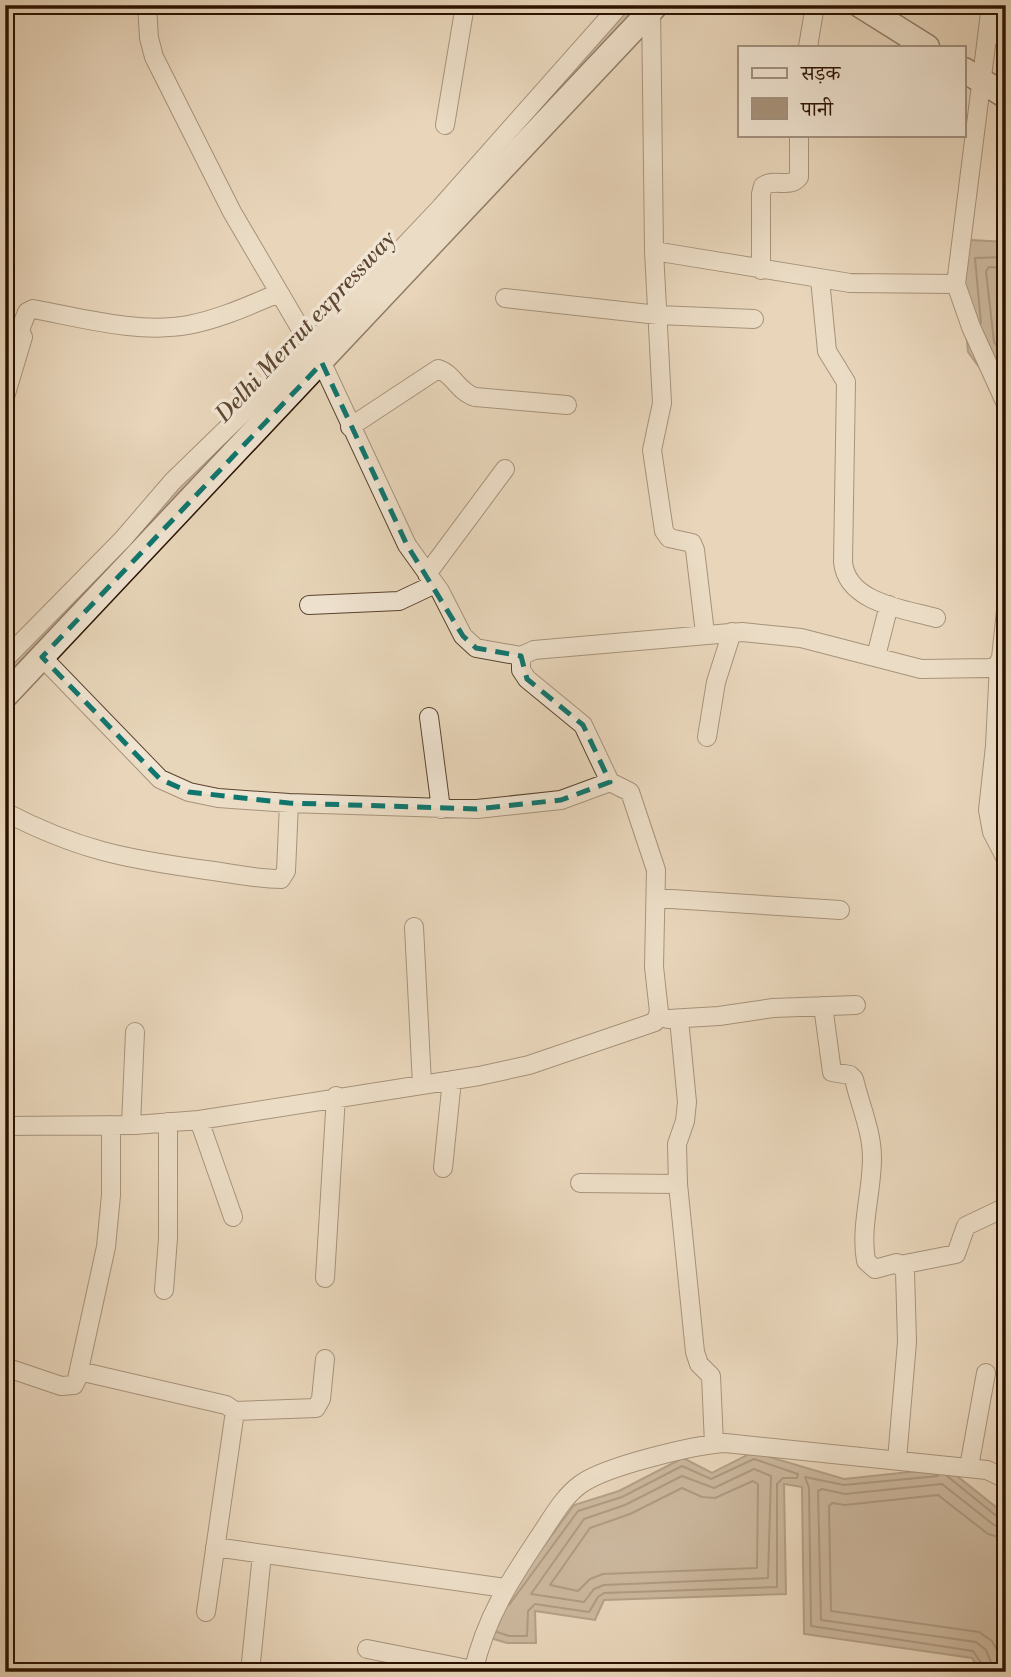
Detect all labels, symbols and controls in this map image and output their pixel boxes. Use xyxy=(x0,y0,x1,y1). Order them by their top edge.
legend xyxy=(738,46,965,136)
text: सड़क xyxy=(800,61,841,87)
text: पानी xyxy=(800,97,834,123)
water label: Delhi Merrut expressway xyxy=(209,224,403,429)

